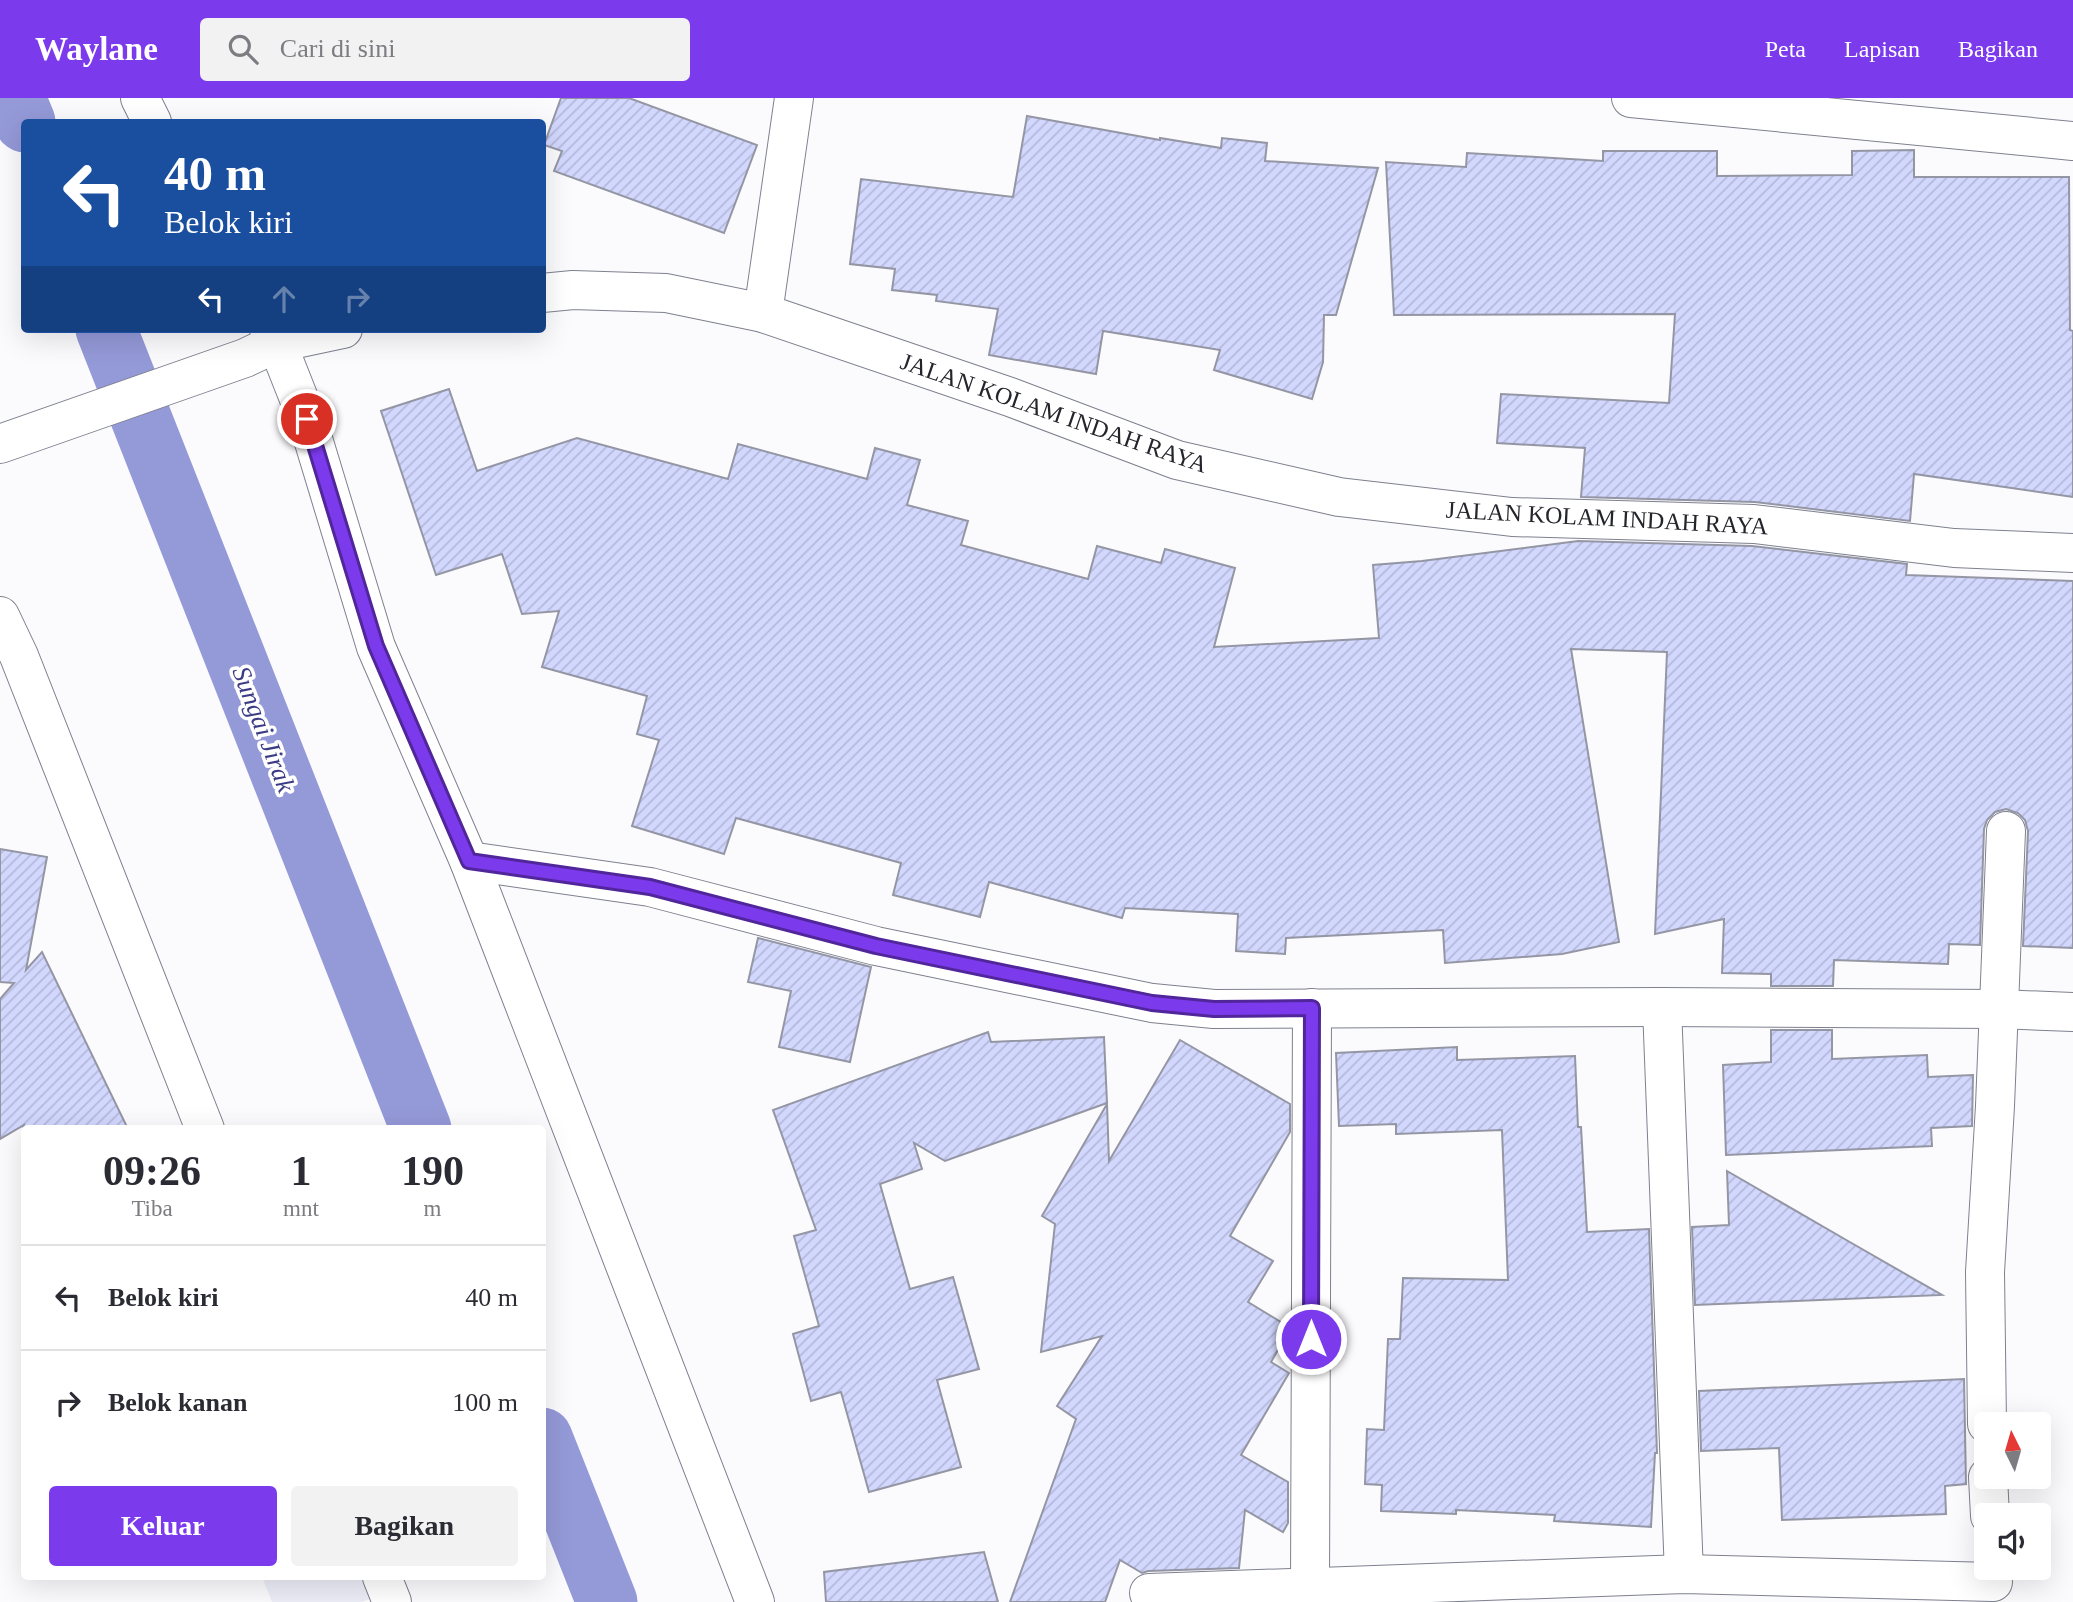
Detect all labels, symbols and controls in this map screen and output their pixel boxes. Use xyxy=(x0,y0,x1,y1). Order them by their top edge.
search box xyxy=(200,18,690,81)
icon: search xyxy=(224,30,262,68)
text: Waylane xyxy=(35,31,158,67)
text: Cari di sini xyxy=(280,34,395,63)
text: Peta xyxy=(1765,36,1806,62)
text: Lapisan xyxy=(1844,36,1920,62)
text: Bagikan xyxy=(1958,36,2038,62)
text: 40 m xyxy=(164,146,266,201)
icon: left xyxy=(49,147,140,238)
text: Belok kiri xyxy=(164,204,293,240)
icon: left xyxy=(192,280,230,318)
icon: ahead xyxy=(265,280,303,318)
icon: right xyxy=(338,280,376,318)
street label: JALAN KOLAM INDAH RAYA xyxy=(897,348,1211,478)
pin xyxy=(277,389,337,449)
icon: arrive xyxy=(288,400,326,438)
street label: JALAN KOLAM INDAH RAYA xyxy=(1445,497,1769,539)
water label: Sungai Jirak xyxy=(226,662,301,796)
text: 09:26 xyxy=(103,1148,201,1194)
text: 1 xyxy=(290,1148,311,1194)
text: 190 xyxy=(401,1148,464,1194)
text: Tiba xyxy=(131,1196,173,1221)
text: mnt xyxy=(283,1196,319,1221)
text: m xyxy=(423,1196,441,1221)
icon: left xyxy=(49,1279,87,1317)
text: Belok kiri xyxy=(108,1283,219,1312)
text: 40 m xyxy=(465,1283,518,1312)
position arrow xyxy=(1274,1302,1348,1376)
icon: right xyxy=(49,1384,87,1422)
text: Belok kanan xyxy=(108,1388,247,1417)
text: 100 m xyxy=(452,1388,518,1417)
north arrow xyxy=(1974,1412,2051,1489)
map controls xyxy=(1974,1412,2051,1580)
button: Keluar xyxy=(49,1486,277,1566)
button: Bagikan xyxy=(291,1486,518,1566)
button: sound xyxy=(1974,1503,2051,1580)

